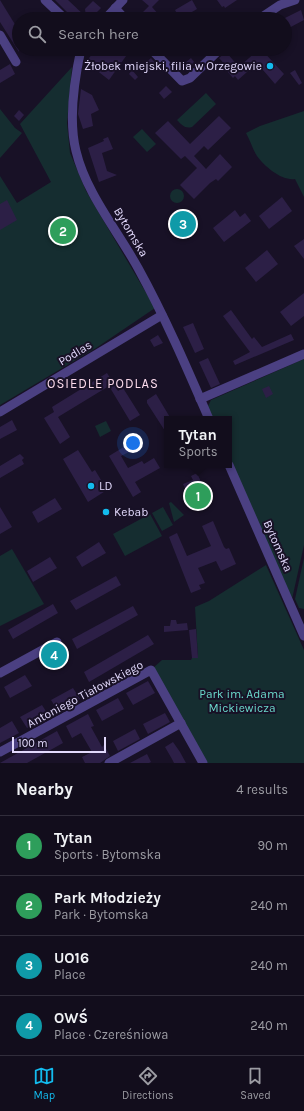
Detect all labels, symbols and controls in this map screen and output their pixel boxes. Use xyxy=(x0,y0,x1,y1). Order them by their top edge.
search box xyxy=(12,12,292,56)
icon: search xyxy=(26,23,48,45)
text: Search here xyxy=(58,25,139,43)
place label: Żłobek miejski, filia w Orzegowie xyxy=(84,59,262,73)
marker: Żłobek miejski, filia w Orzegowie xyxy=(265,61,275,71)
street label: Bytomska xyxy=(111,205,151,259)
pin: 3 xyxy=(170,209,196,239)
pin: 2 xyxy=(50,216,76,246)
street label: Podlas xyxy=(56,338,94,368)
district label: OSIEDLE PODLAS xyxy=(47,376,159,391)
popup xyxy=(164,416,232,468)
text: Tytan xyxy=(179,426,217,444)
your location xyxy=(123,433,143,453)
text: Sports xyxy=(179,444,217,459)
place label: LD xyxy=(99,479,113,493)
marker: LD xyxy=(86,481,96,491)
pin: 1 xyxy=(185,481,211,511)
place label: Kebab xyxy=(114,505,148,519)
marker: Kebab xyxy=(101,507,111,517)
street label: Bytomska xyxy=(260,518,296,574)
pin: 4 xyxy=(41,640,67,670)
street label: Antoniego Tiałowskiego xyxy=(25,657,145,731)
park label: Park im. Adama Mickiewicza xyxy=(199,687,285,715)
scale bar xyxy=(12,735,106,754)
text: 100 m xyxy=(18,737,48,750)
text: Nearby xyxy=(16,779,73,799)
text: 4 results xyxy=(236,782,288,797)
text: Tytan xyxy=(54,829,92,847)
text: 1 xyxy=(27,838,31,853)
text: 90 m xyxy=(257,838,288,853)
text: Sports · Bytomska xyxy=(54,847,161,862)
text: Park Młodzieży xyxy=(54,889,161,907)
text: 2 xyxy=(25,898,33,913)
text: 240 m xyxy=(250,898,288,913)
text: Park · Bytomska xyxy=(54,907,148,922)
text: UO16 xyxy=(54,949,89,967)
text: 3 xyxy=(25,958,33,973)
text: 240 m xyxy=(250,958,288,973)
text: Place xyxy=(54,967,85,982)
text: OWŚ xyxy=(54,1009,88,1027)
text: 4 xyxy=(25,1018,33,1033)
text: 240 m xyxy=(250,1018,288,1033)
text: Place · Czereśniowa xyxy=(54,1027,168,1042)
tab: Map xyxy=(33,1065,55,1102)
tab: Directions xyxy=(122,1065,174,1102)
tab: Saved xyxy=(240,1065,271,1102)

